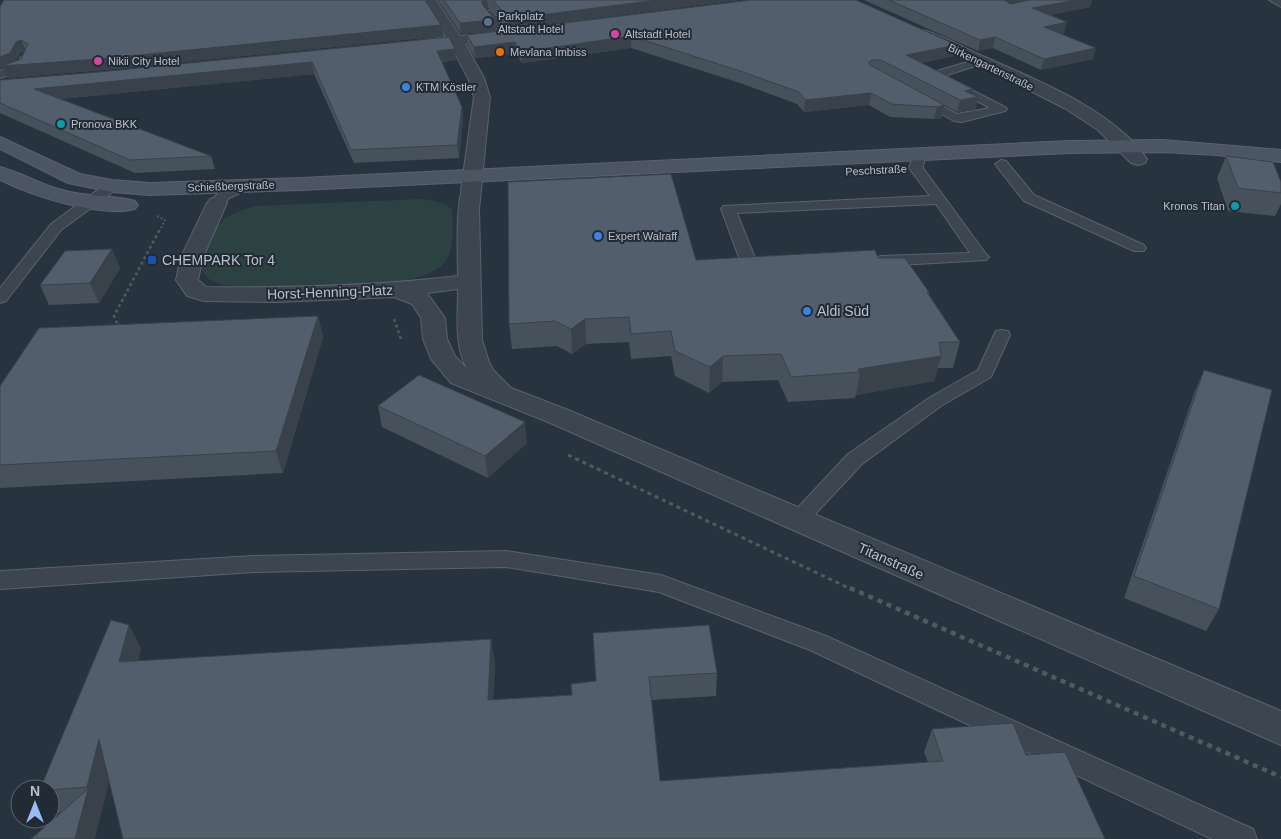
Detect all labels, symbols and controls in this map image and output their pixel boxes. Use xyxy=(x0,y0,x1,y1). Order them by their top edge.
place label: Parkplatz Altstadt Hotel xyxy=(498,10,563,35)
marker: Parkplatz Altstadt Hotel xyxy=(482,16,494,28)
marker: Altstadt Hotel xyxy=(609,28,621,40)
place label: Altstadt Hotel xyxy=(625,28,690,40)
street label: Birkengartenstraße xyxy=(946,41,1036,93)
marker: Mevlana Imbiss xyxy=(494,46,506,58)
place label: Mevlana Imbiss xyxy=(510,46,587,58)
marker: Nikii City Hotel xyxy=(92,55,104,67)
place label: Nikii City Hotel xyxy=(108,55,180,67)
marker: KTM Köstler xyxy=(400,81,412,93)
place label: KTM Köstler xyxy=(416,81,477,93)
marker: Pronova BKK xyxy=(55,118,67,130)
place label: Pronova BKK xyxy=(71,118,138,130)
street label: Peschstraße xyxy=(845,162,907,178)
street label: Schießbergstraße xyxy=(187,178,275,194)
place label: Kronos Titan xyxy=(1163,200,1225,212)
marker: Kronos Titan xyxy=(1229,200,1241,212)
marker: Expert Walraff xyxy=(592,230,604,242)
place label: Expert Walraff xyxy=(608,230,678,242)
place label: CHEMPARK Tor 4 xyxy=(162,252,275,268)
marker: CHEMPARK Tor 4 xyxy=(146,254,158,266)
street label: Horst-Henning-Platz xyxy=(267,282,393,302)
place label: Aldi Süd xyxy=(817,303,869,319)
marker: Aldi Süd xyxy=(801,305,813,317)
street label: Titanstraße xyxy=(856,539,927,583)
north arrow xyxy=(10,779,60,829)
text: N xyxy=(30,783,40,799)

